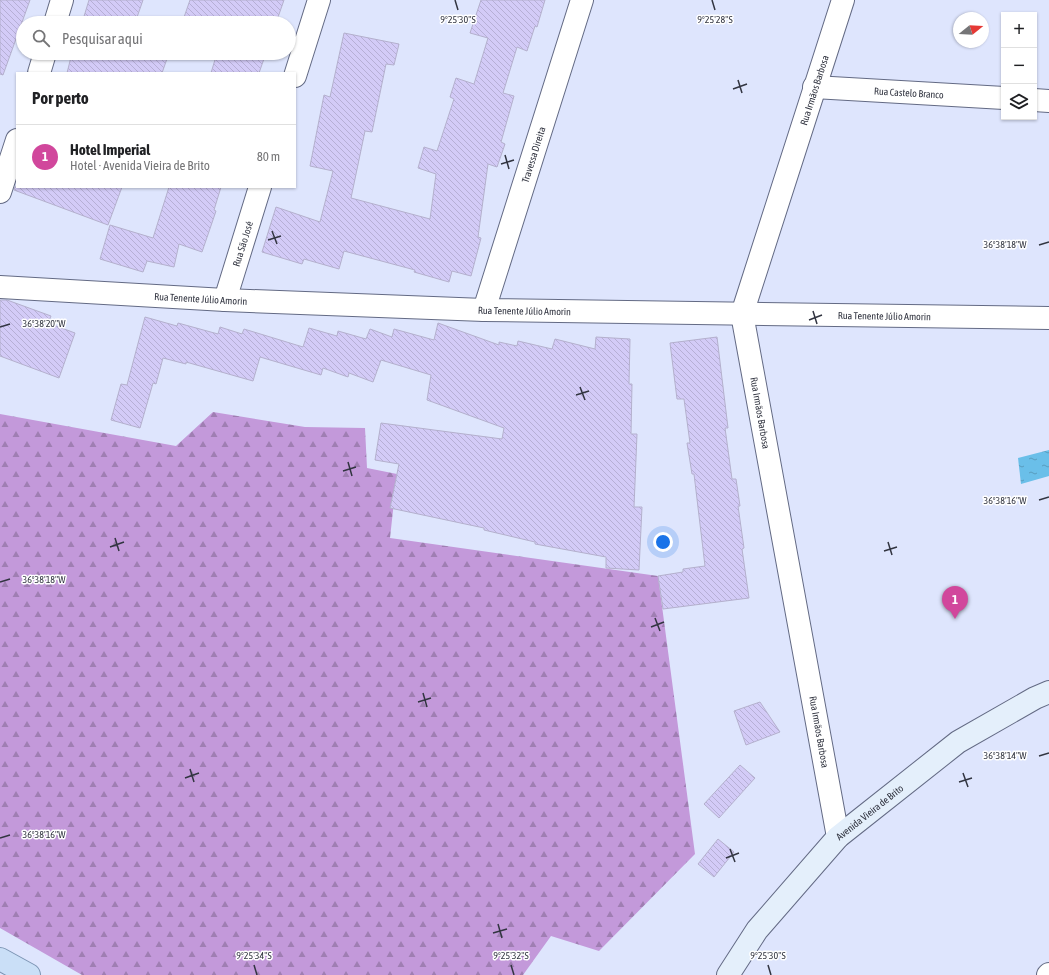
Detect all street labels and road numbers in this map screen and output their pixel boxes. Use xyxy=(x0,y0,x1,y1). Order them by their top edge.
street label: Rua Irmãos Barbosa xyxy=(798,53,831,126)
street label: Rua Castelo Branco xyxy=(874,85,944,100)
street label: Travessa Direita xyxy=(519,125,547,184)
street label: Rua São José xyxy=(230,219,255,268)
street label: Rua Tenente Júlio Amorin xyxy=(154,290,248,306)
street label: Rua Tenente Júlio Amorin xyxy=(478,304,571,317)
street label: Rua Tenente Júlio Amorin xyxy=(838,310,931,322)
street label: Rua Irmãos Barbosa xyxy=(748,376,772,450)
street label: Rua Irmãos Barbosa xyxy=(807,695,831,769)
street label: Avenida Vieira de Brito xyxy=(834,782,905,842)

